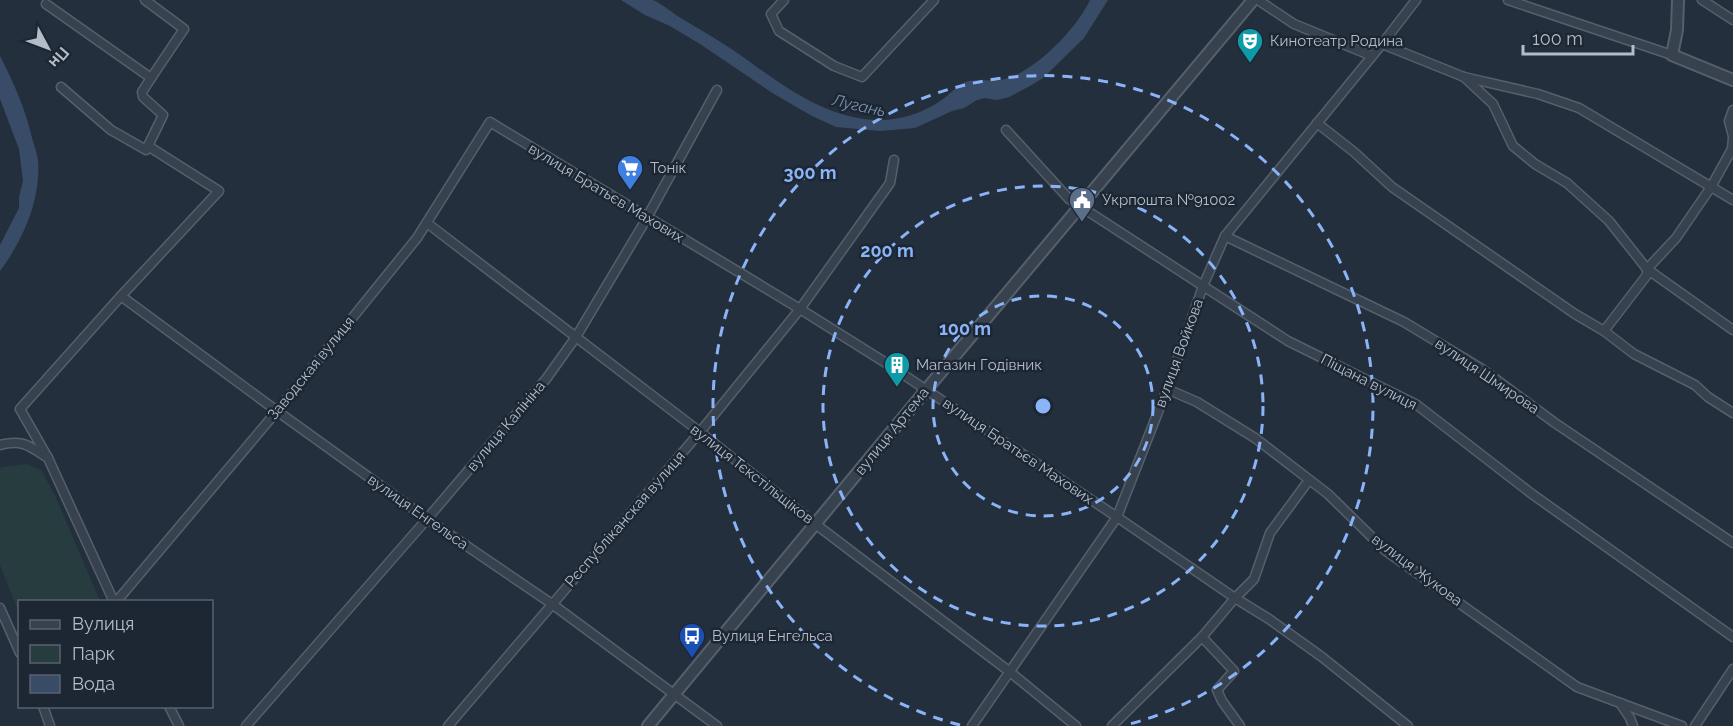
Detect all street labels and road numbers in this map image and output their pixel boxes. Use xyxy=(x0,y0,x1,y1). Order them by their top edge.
street label: вулиця Братьєв Махових xyxy=(525,139,687,247)
street label: вулиця Войкова xyxy=(1151,296,1207,410)
street label: Заводская вулиця xyxy=(264,313,358,423)
street label: вулиця Шмирова xyxy=(1431,334,1543,418)
street label: Піщана вулиця xyxy=(1318,350,1420,414)
street label: вулиця Калініна xyxy=(463,377,549,475)
street label: вулиця Артема xyxy=(851,384,933,478)
street label: вулиця Братьєв Махових xyxy=(939,394,1097,508)
street label: вулиця Тєкстільщіков xyxy=(687,420,817,528)
street label: Рєспубліканская вулиця xyxy=(561,447,689,591)
street label: вулиця Енгельса xyxy=(364,471,472,553)
street label: вулиця Жукова xyxy=(1368,530,1466,610)

